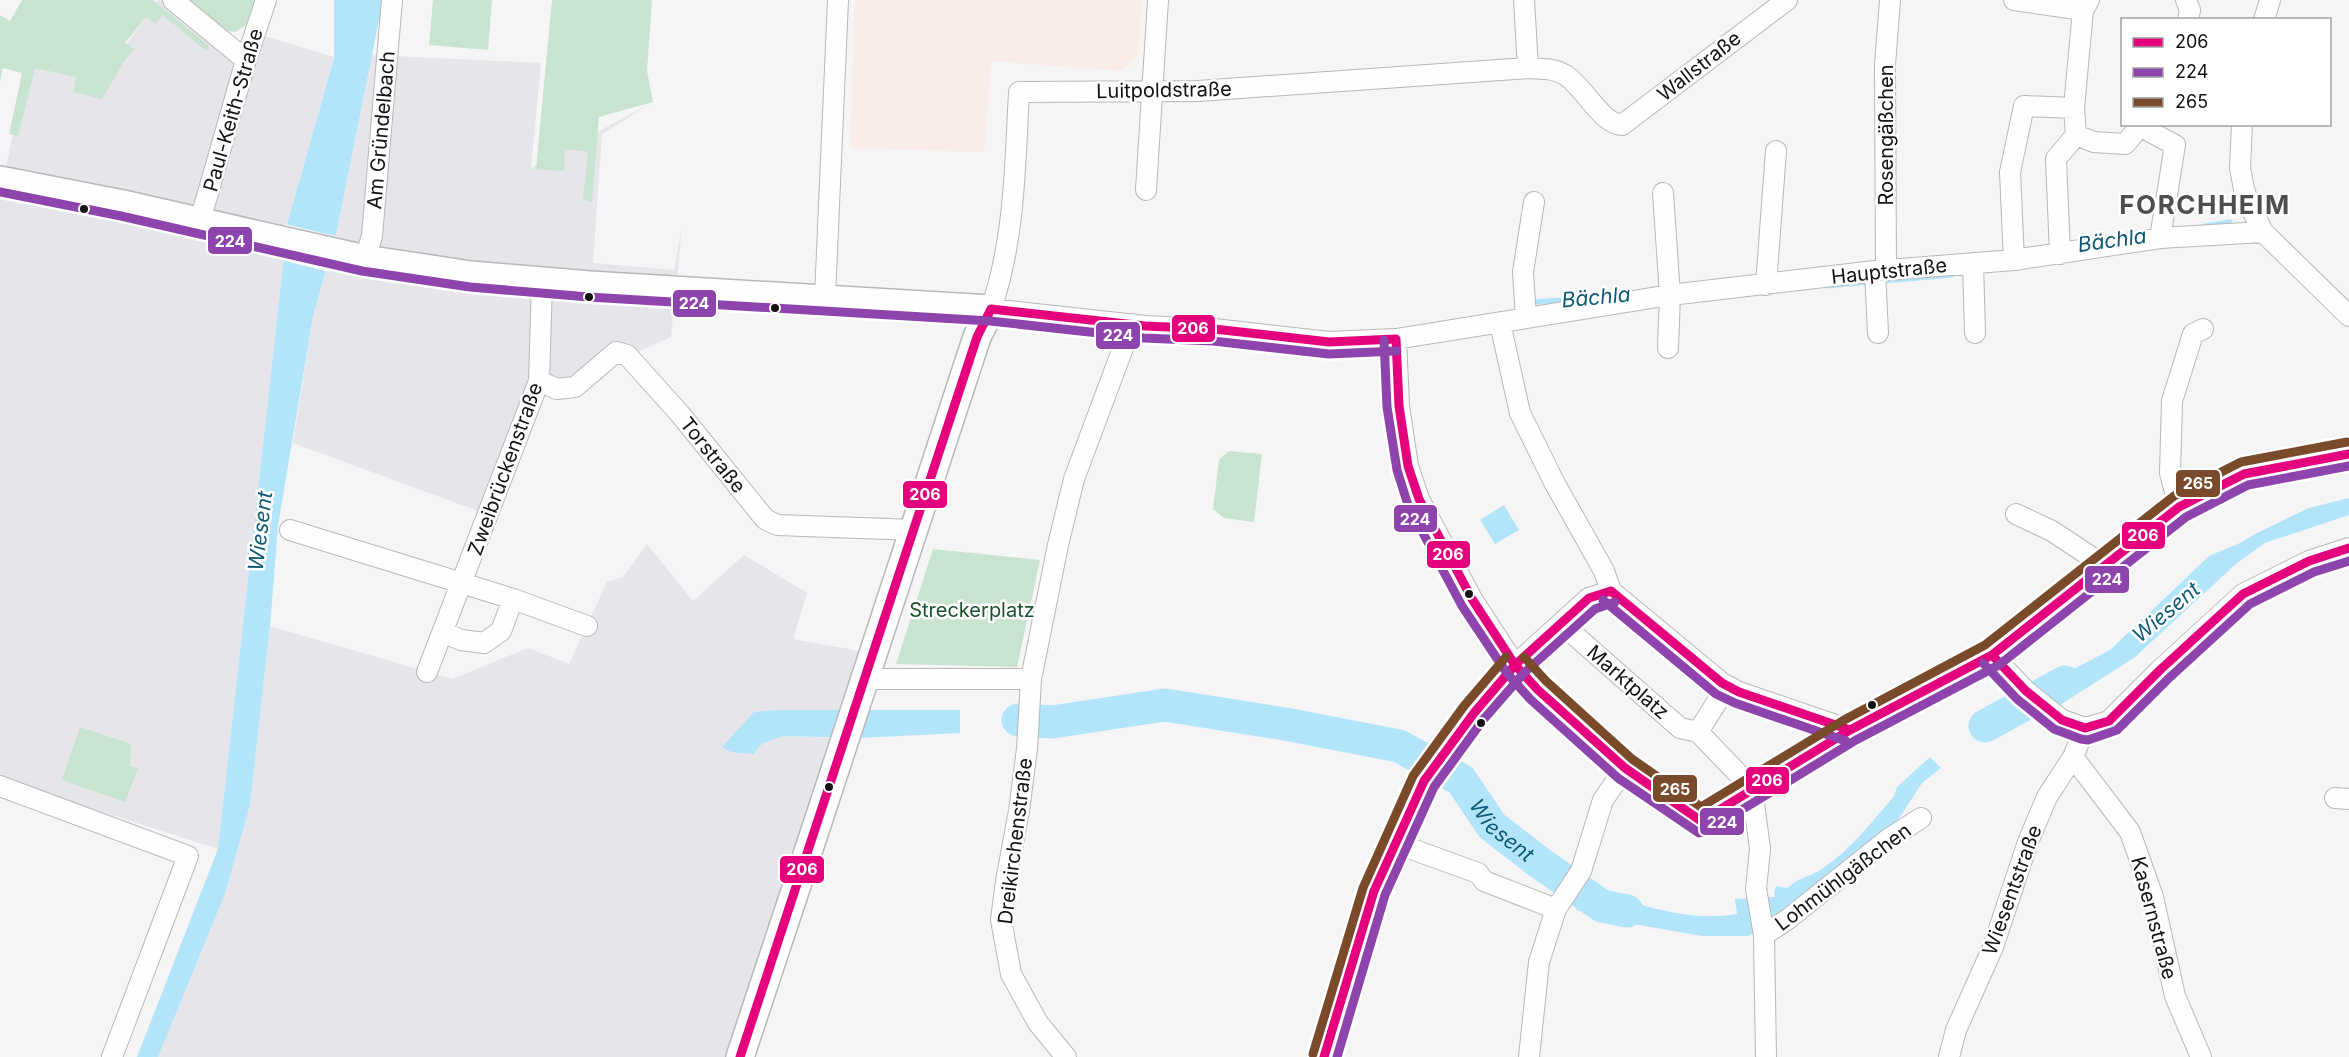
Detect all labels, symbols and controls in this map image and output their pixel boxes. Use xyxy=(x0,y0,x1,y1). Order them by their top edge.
legend xyxy=(2121,18,2331,126)
street label: Paul-Keith-Straße xyxy=(198,26,268,194)
street label: Wallstraße xyxy=(1652,26,1746,106)
text: 206 xyxy=(2175,31,2209,52)
street label: Am Gründelbach xyxy=(362,50,400,210)
text: 224 xyxy=(2175,61,2208,82)
street label: Rosengäßchen xyxy=(1874,64,1898,206)
street label: Luitpoldstraße xyxy=(1096,77,1232,103)
text: 265 xyxy=(2175,91,2208,112)
district label: FORCHHEIM xyxy=(2119,189,2291,220)
unlabelled marker xyxy=(78,203,90,215)
water label: Bächla xyxy=(2076,223,2148,257)
line badge: 224 xyxy=(207,226,253,255)
text: 224 xyxy=(215,231,246,251)
street label: Hauptstraße xyxy=(1830,253,1948,289)
water label: Bächla xyxy=(1561,282,1632,312)
line badge: 224 xyxy=(672,289,717,318)
unlabelled marker xyxy=(583,291,595,303)
text: 224 xyxy=(679,293,710,313)
unlabelled marker xyxy=(769,302,781,314)
line badge: 206 xyxy=(1171,314,1216,343)
text: 206 xyxy=(1177,318,1209,338)
line badge: 224 xyxy=(1095,321,1141,350)
text: 224 xyxy=(1103,325,1134,345)
street label: Zweibrückenstraße xyxy=(463,379,547,559)
street label: Torstraße xyxy=(675,412,751,498)
line badge: 265 xyxy=(2175,469,2221,498)
text: 265 xyxy=(2183,473,2213,493)
line badge: 206 xyxy=(902,480,948,509)
text: 206 xyxy=(909,484,941,504)
water label: Wiesent xyxy=(243,489,277,572)
line badge: 224 xyxy=(1393,504,1438,533)
text: 224 xyxy=(1400,509,1431,529)
line badge: 206 xyxy=(2121,521,2166,550)
text: 206 xyxy=(2127,525,2159,545)
line badge: 206 xyxy=(1426,540,1471,569)
text: 206 xyxy=(1432,544,1464,564)
line badge: 224 xyxy=(2084,565,2130,594)
text: 224 xyxy=(2092,569,2123,589)
water label: Wiesent xyxy=(2127,576,2206,647)
unlabelled marker xyxy=(1463,588,1475,600)
park label: Streckerplatz xyxy=(909,598,1035,622)
street label: Marktplatz xyxy=(1582,640,1674,724)
unlabelled marker xyxy=(1866,699,1878,711)
unlabelled marker xyxy=(1475,717,1487,729)
street label: Dreikirchenstraße xyxy=(993,756,1037,926)
line badge: 206 xyxy=(1745,766,1790,795)
text: 206 xyxy=(1751,770,1783,790)
line badge: 265 xyxy=(1652,774,1698,803)
text: 265 xyxy=(1660,779,1690,799)
unlabelled marker xyxy=(823,781,835,793)
water label: Wiesent xyxy=(1465,794,1540,867)
line badge: 224 xyxy=(1699,807,1745,836)
text: 224 xyxy=(1707,812,1738,832)
street label: Lohmühlgäßchen xyxy=(1770,818,1916,936)
street label: Wiesentstraße xyxy=(1977,822,2047,958)
street label: Kasernstraße xyxy=(2126,854,2182,982)
line badge: 206 xyxy=(779,855,825,884)
text: 206 xyxy=(786,859,818,879)

